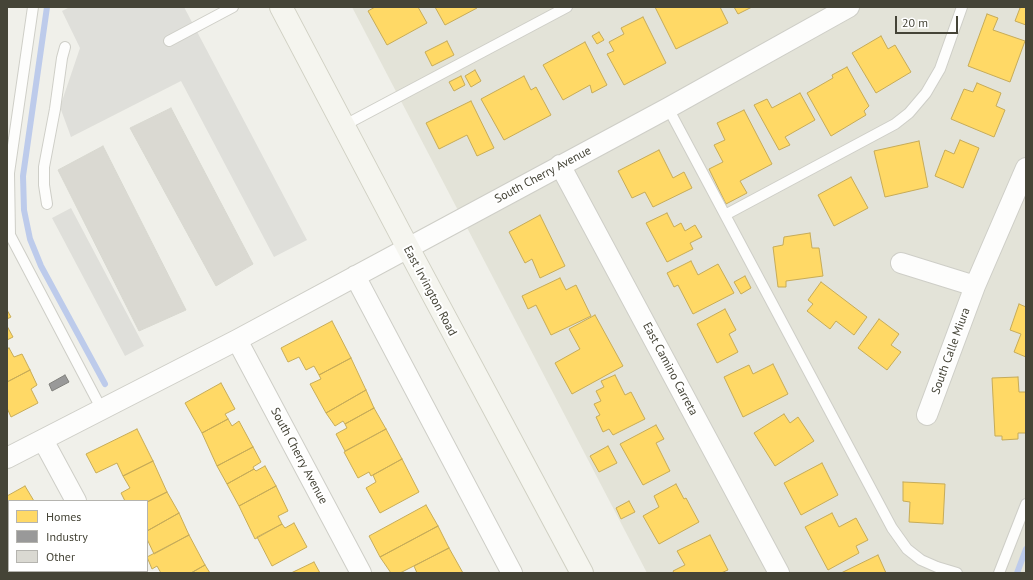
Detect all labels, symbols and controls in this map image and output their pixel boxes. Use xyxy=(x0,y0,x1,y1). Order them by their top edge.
scale bar xyxy=(897,8,960,34)
text: 20 m xyxy=(902,15,928,30)
street label: South Cherry Avenue xyxy=(492,144,594,206)
street label: East Irvington Road xyxy=(400,244,460,338)
street label: South Calle Miura xyxy=(929,306,973,396)
street label: East Camino Carreta xyxy=(639,320,701,418)
street label: South Cherry Avenue xyxy=(268,405,330,507)
legend xyxy=(8,500,148,572)
text: Homes xyxy=(46,509,81,524)
text: Industry xyxy=(46,529,88,544)
text: Other xyxy=(46,549,75,564)

